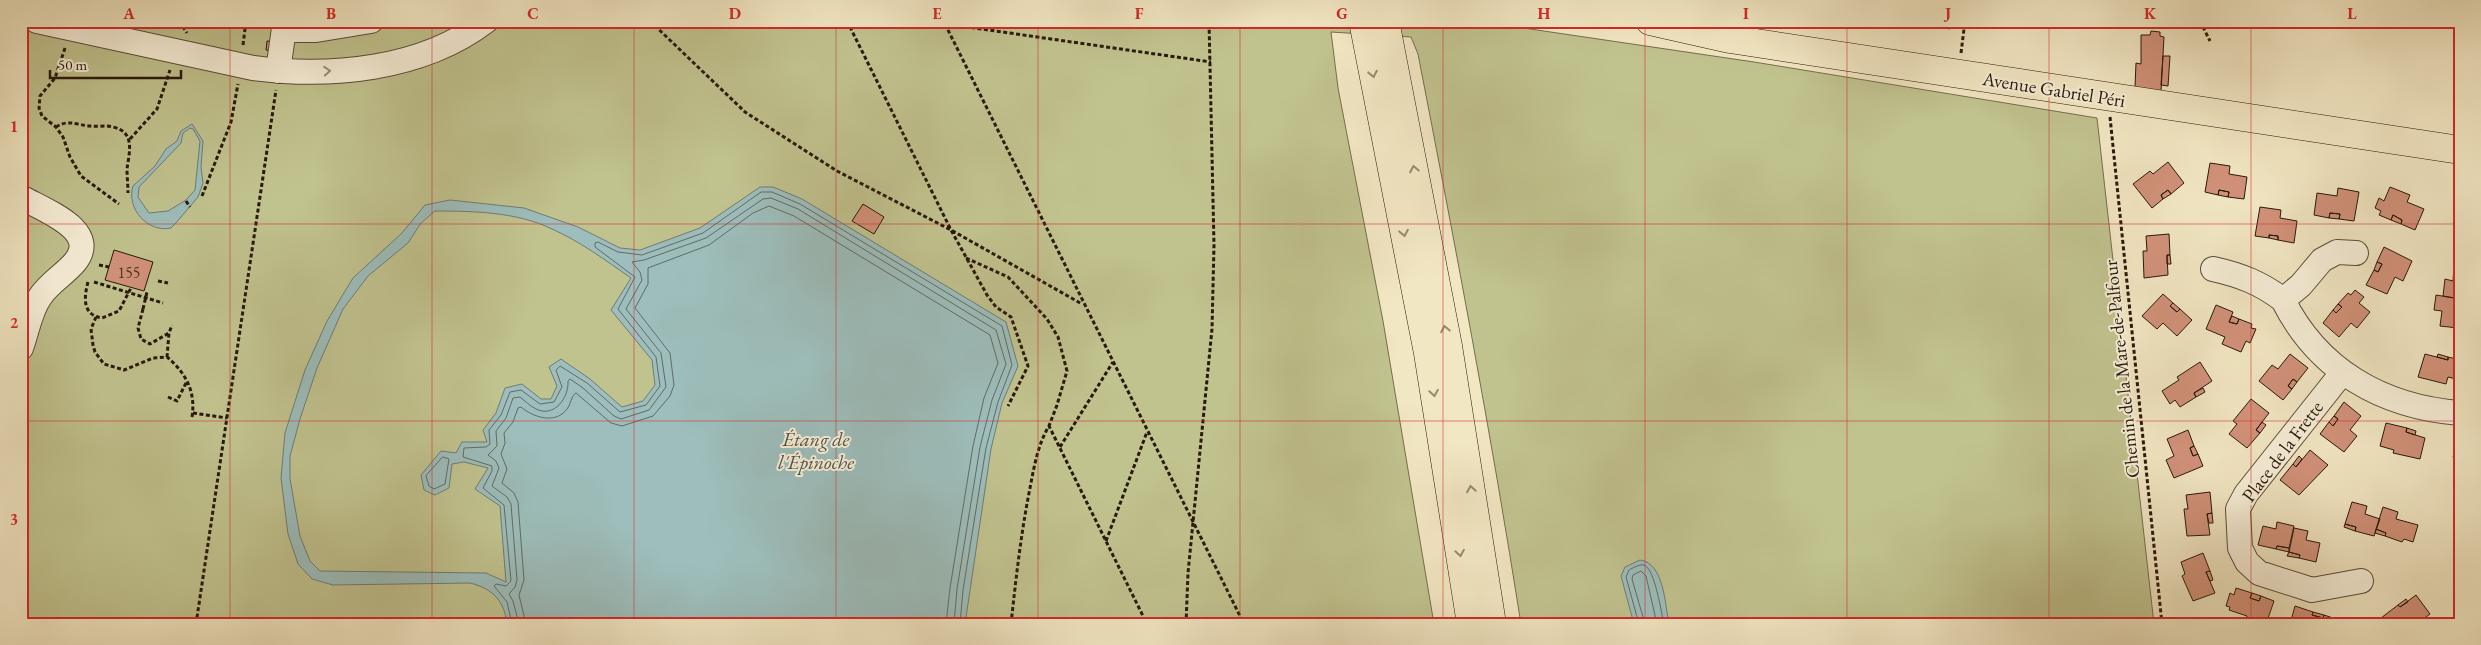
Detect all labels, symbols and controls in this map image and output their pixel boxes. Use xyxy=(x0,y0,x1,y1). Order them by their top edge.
text: A xyxy=(122,3,135,24)
text: B xyxy=(326,3,336,24)
text: C xyxy=(527,3,539,24)
text: D xyxy=(729,3,741,24)
text: E xyxy=(932,3,942,24)
text: F xyxy=(1135,3,1144,24)
text: G xyxy=(1336,3,1348,24)
text: H xyxy=(1538,3,1551,24)
text: I xyxy=(1743,3,1749,24)
text: J xyxy=(1943,3,1951,24)
text: K xyxy=(2144,3,2157,24)
text: L xyxy=(2347,3,2357,24)
scale bar xyxy=(50,48,181,80)
text: 50 m xyxy=(58,55,87,74)
one-way arrow xyxy=(323,66,331,77)
street label: Avenue Gabriel Péri xyxy=(1980,66,2127,113)
one-way arrow xyxy=(1367,69,1378,78)
text: 1 xyxy=(10,116,18,137)
one-way arrow xyxy=(1409,165,1419,174)
one-way arrow xyxy=(1399,229,1409,238)
street label: Chemin de la Mare-de-Palfour xyxy=(2098,258,2145,479)
house number: 155 xyxy=(117,262,141,283)
text: 2 xyxy=(10,312,19,333)
one-way arrow xyxy=(1440,324,1450,333)
one-way arrow xyxy=(1428,389,1439,397)
street label: Place de la Frette xyxy=(2236,396,2329,507)
water label: Étang de l'Épinoche xyxy=(778,426,854,475)
one-way arrow xyxy=(1466,485,1477,493)
text: 3 xyxy=(10,509,18,530)
one-way arrow xyxy=(1454,550,1465,558)

